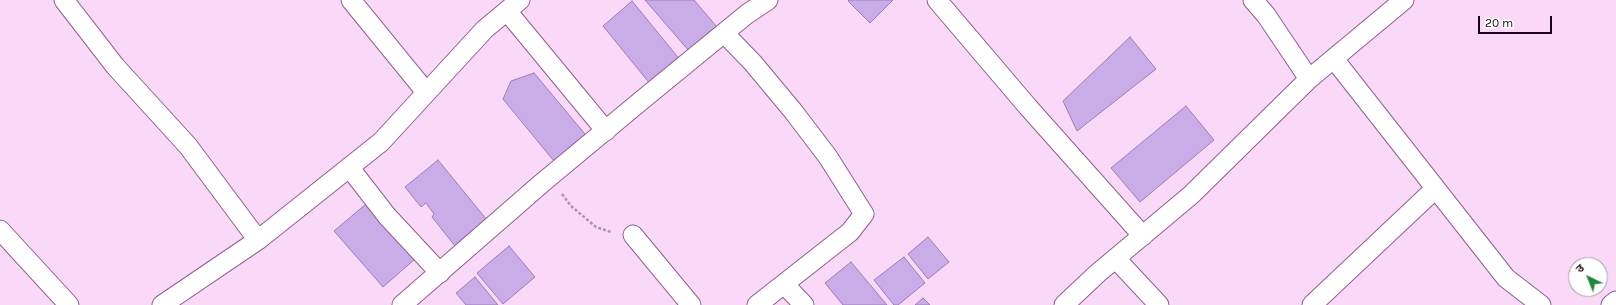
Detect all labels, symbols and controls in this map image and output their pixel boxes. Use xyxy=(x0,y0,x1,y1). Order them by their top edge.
scale bar xyxy=(1480,8,1554,34)
text: 20 m xyxy=(1485,16,1513,30)
north arrow xyxy=(1568,257,1608,297)
text: उ xyxy=(1573,262,1587,276)

